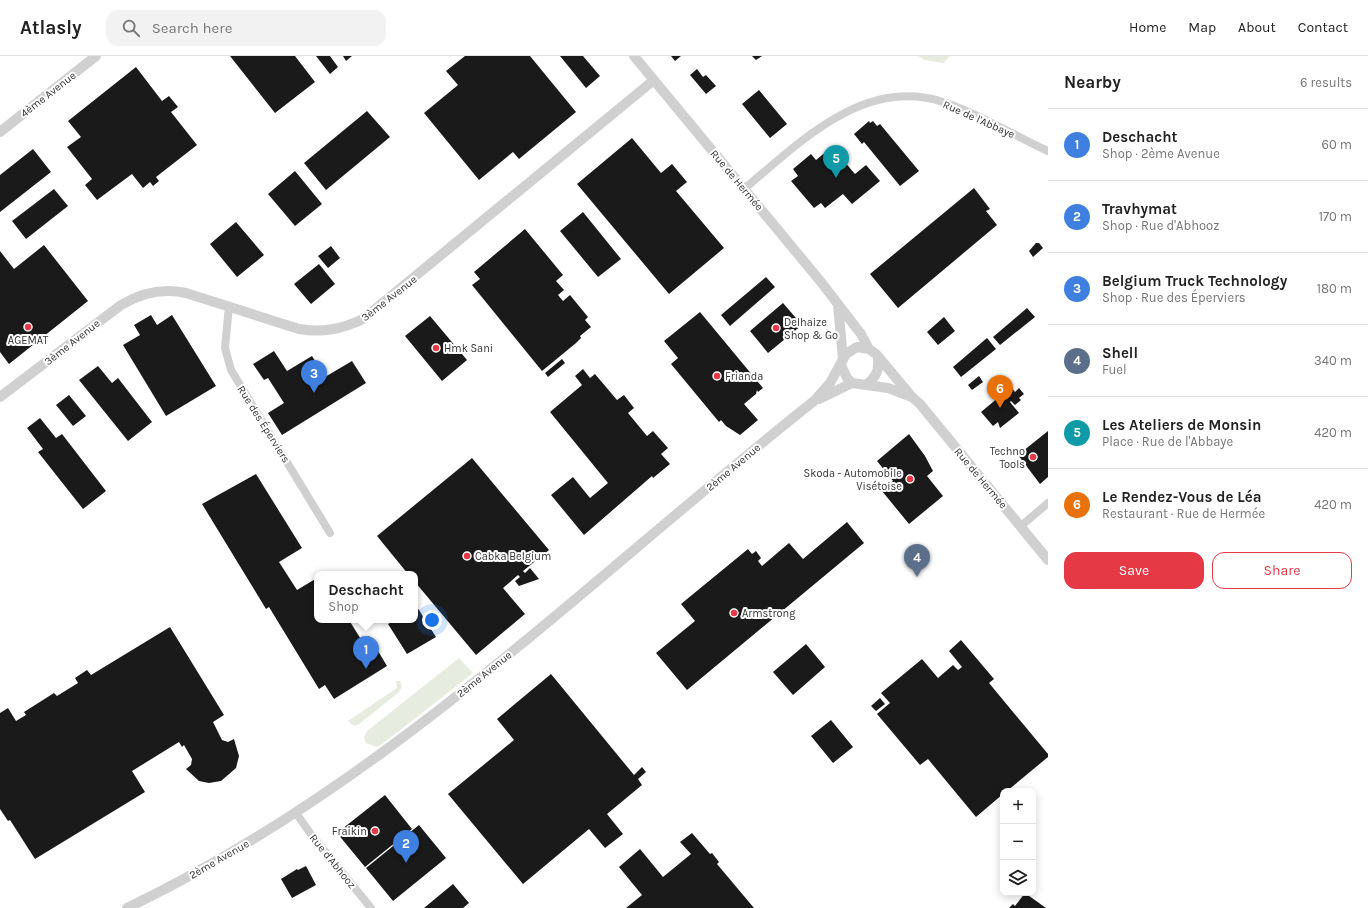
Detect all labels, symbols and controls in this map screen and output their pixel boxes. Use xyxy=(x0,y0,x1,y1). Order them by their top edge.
search box xyxy=(106,10,386,46)
text: Atlasly xyxy=(20,17,82,39)
icon: search xyxy=(120,17,142,39)
text: Search here xyxy=(152,19,232,37)
text: Home xyxy=(1129,19,1166,36)
text: Map xyxy=(1188,19,1216,36)
text: About xyxy=(1238,19,1276,36)
text: Contact xyxy=(1298,19,1348,36)
street label: 4ème Avenue xyxy=(18,69,79,120)
text: Nearby xyxy=(1064,72,1121,92)
text: 6 results xyxy=(1300,75,1352,90)
street label: Rue de l'Abbaye xyxy=(941,98,1017,141)
text: Deschacht xyxy=(1102,128,1177,146)
text: 1 xyxy=(1075,137,1079,152)
text: 60 m xyxy=(1322,137,1352,152)
pin: 5 xyxy=(823,145,849,178)
text: Shop · 2ème Avenue xyxy=(1102,146,1220,161)
street label: Rue de Hermée xyxy=(708,147,766,213)
text: Travhymat xyxy=(1102,200,1177,218)
text: 2 xyxy=(1073,209,1081,224)
text: 170 m xyxy=(1319,209,1352,224)
text: Shop · Rue d'Abhooz xyxy=(1102,218,1219,233)
street label: 3ème Avenue xyxy=(359,272,420,324)
text: Belgium Truck Technology xyxy=(1102,272,1287,290)
text: 3 xyxy=(1073,281,1081,296)
text: 180 m xyxy=(1317,281,1352,296)
text: Shop · Rue des Éperviers xyxy=(1102,290,1246,305)
street label: 3ème Avenue xyxy=(42,316,103,368)
place label: Delhaize Shop & Go xyxy=(784,316,838,342)
marker: AGEMAT xyxy=(23,322,33,332)
marker: Delhaize Shop & Go xyxy=(771,323,781,333)
place label: AGEMAT xyxy=(8,334,49,347)
place label: Hmk Sani xyxy=(444,342,493,355)
marker: Hmk Sani xyxy=(431,343,441,353)
text: Shell xyxy=(1102,344,1138,362)
text: 4 xyxy=(1073,353,1081,368)
text: 340 m xyxy=(1314,353,1352,368)
pin: 3 xyxy=(301,360,327,393)
text: Fuel xyxy=(1102,362,1127,377)
place label: Frianda xyxy=(725,370,763,383)
marker: Frianda xyxy=(712,371,722,381)
pin: 6 xyxy=(987,375,1013,408)
street label: Rue des Éperviers xyxy=(235,382,294,465)
text: Les Ateliers de Monsin xyxy=(1102,416,1261,434)
text: 5 xyxy=(1073,425,1081,440)
text: 420 m xyxy=(1314,425,1352,440)
text: Place · Rue de l'Abbaye xyxy=(1102,434,1233,449)
street label: 2ème Avenue xyxy=(704,441,763,494)
street label: Rue de Hermée xyxy=(952,445,1010,511)
place label: Techno Tools xyxy=(990,445,1025,471)
marker: Techno Tools xyxy=(1028,452,1038,462)
place label: Skoda - Automobile Visétoise xyxy=(804,467,902,493)
marker: Skoda - Automobile Visétoise xyxy=(905,474,915,484)
text: Le Rendez-Vous de Léa xyxy=(1102,488,1261,506)
text: 6 xyxy=(1073,497,1081,512)
text: 420 m xyxy=(1314,497,1352,512)
text: Restaurant · Rue de Hermée xyxy=(1102,506,1265,521)
pin: 4 xyxy=(904,544,930,577)
place label: Cabka Belgium xyxy=(475,550,551,563)
marker: Cabka Belgium xyxy=(462,551,472,561)
button: Save xyxy=(1064,552,1204,589)
button: Share xyxy=(1212,552,1352,589)
popup xyxy=(314,571,418,623)
text: Deschacht xyxy=(328,581,404,599)
text: Shop xyxy=(328,599,359,614)
place label: Armstrong xyxy=(742,607,796,620)
marker: Armstrong xyxy=(729,608,739,618)
your location xyxy=(422,610,442,630)
pin: 1 xyxy=(353,636,379,669)
street label: 2ème Avenue xyxy=(454,648,515,700)
map controls xyxy=(1000,788,1036,896)
button: + xyxy=(1000,788,1036,824)
button: − xyxy=(1000,824,1036,860)
place label: Fraikin xyxy=(332,825,367,838)
marker: Fraikin xyxy=(370,826,380,836)
pin: 2 xyxy=(393,830,419,863)
street label: Rue d'Abhooz xyxy=(307,831,359,891)
street label: 2ème Avenue xyxy=(187,837,252,882)
button: layers xyxy=(1000,860,1036,896)

